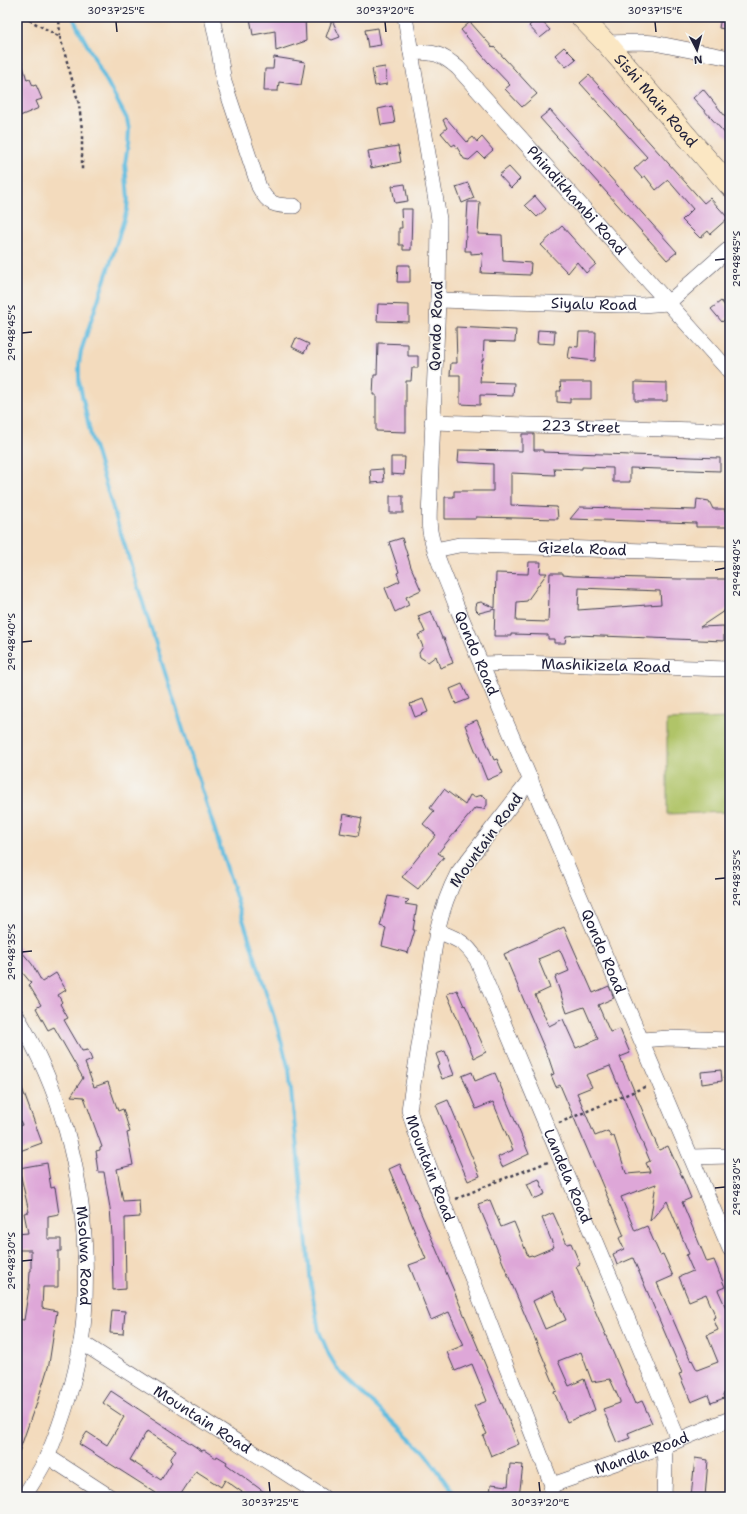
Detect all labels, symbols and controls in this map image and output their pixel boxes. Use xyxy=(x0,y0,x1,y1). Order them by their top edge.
text: 30°37'25"E xyxy=(87,4,145,17)
text: 30°37'20"E xyxy=(356,4,414,17)
text: 30°37'15"E xyxy=(628,4,682,17)
north arrow xyxy=(677,30,717,70)
street label: Sishi Main Road xyxy=(610,49,702,152)
text: N xyxy=(693,52,703,67)
street label: Phindikhambi Road xyxy=(522,142,631,260)
text: 29°48'45"S xyxy=(730,230,743,287)
street label: Qondo Road xyxy=(424,280,448,371)
street label: Siyalu Road xyxy=(551,293,637,315)
text: 29°48'45"S xyxy=(5,304,18,361)
street label: 223 Street xyxy=(541,415,621,438)
street label: Gizela Road xyxy=(538,537,628,560)
text: 29°48'40"S xyxy=(730,539,743,597)
street label: Qondo Road xyxy=(450,608,504,699)
text: 29°48'40"S xyxy=(5,613,18,671)
street label: Mashikizela Road xyxy=(541,654,672,677)
street label: Mountain Road xyxy=(445,788,527,891)
text: 29°48'35"S xyxy=(730,849,743,906)
street label: Qondo Road xyxy=(576,906,630,997)
text: 29°48'35"S xyxy=(5,923,18,980)
street label: Mountain Road xyxy=(401,1113,460,1225)
street label: Landela Road xyxy=(539,1126,597,1227)
text: 29°48'30"S xyxy=(730,1158,743,1216)
street label: Msolwa Road xyxy=(71,1205,96,1307)
text: 29°48'30"S xyxy=(5,1232,18,1290)
street label: Mountain Road xyxy=(149,1381,255,1459)
street label: Mandla Road xyxy=(592,1427,692,1479)
text: 30°37'25"E xyxy=(241,1496,299,1509)
text: 30°37'20"E xyxy=(511,1496,569,1509)

